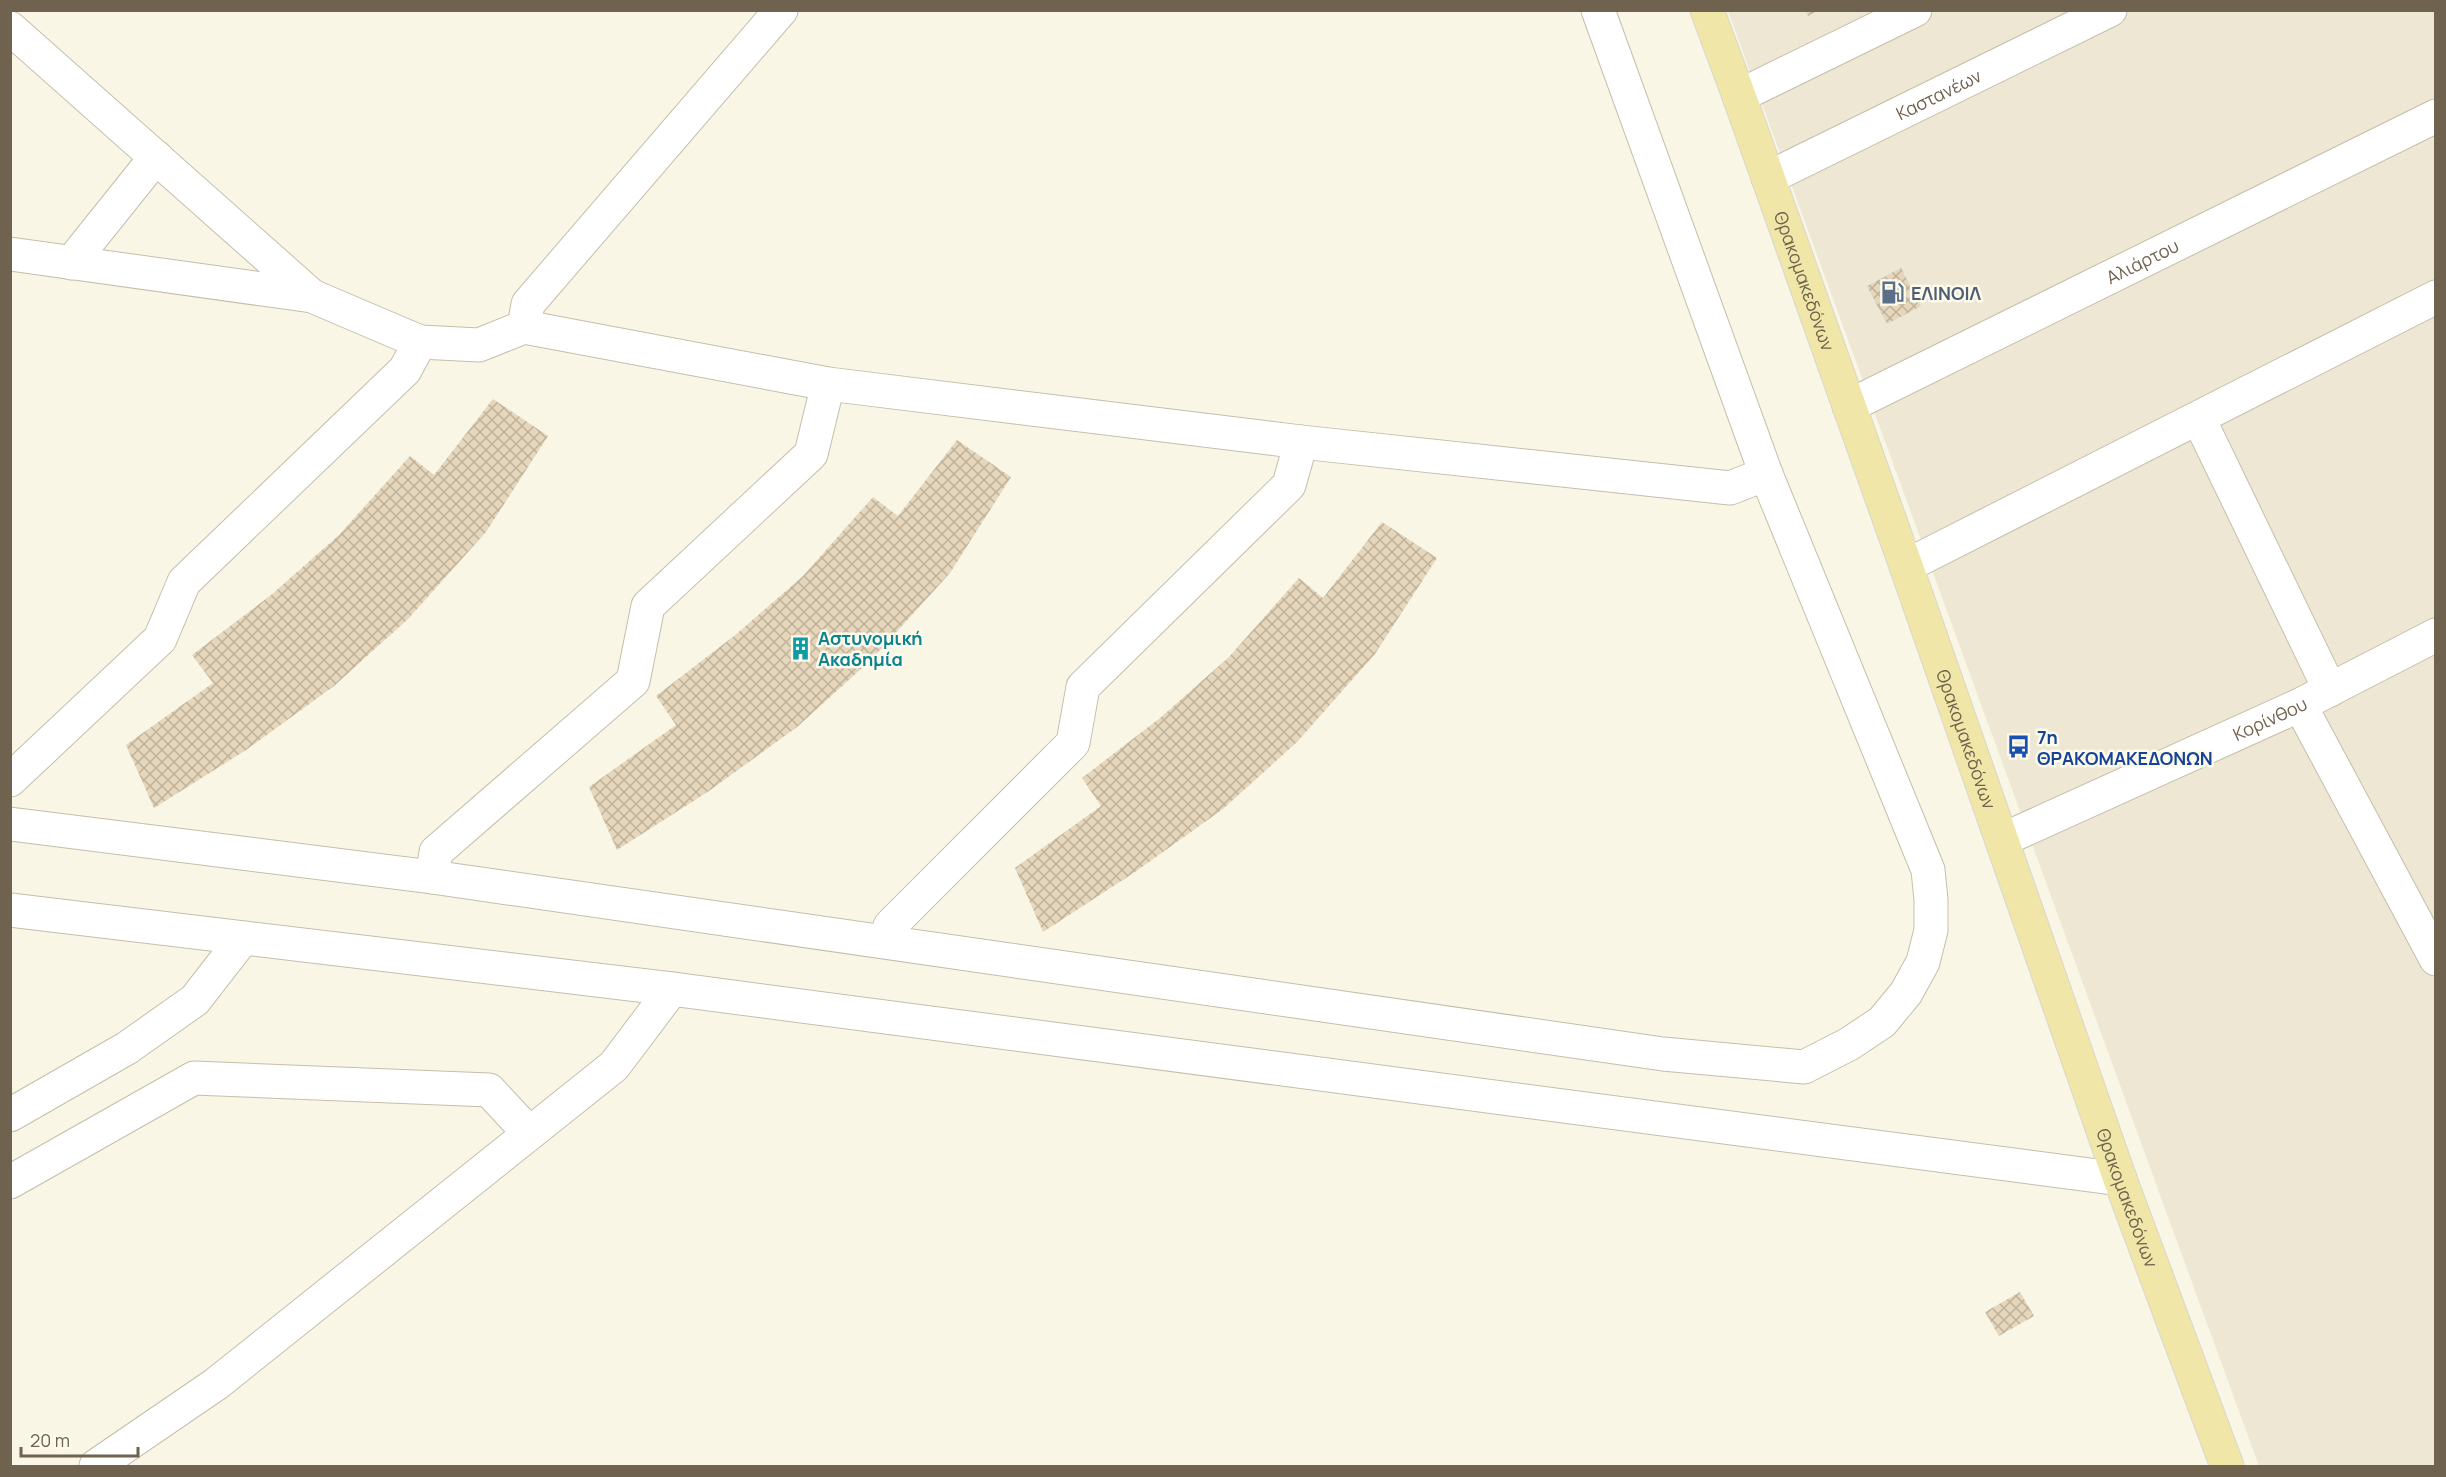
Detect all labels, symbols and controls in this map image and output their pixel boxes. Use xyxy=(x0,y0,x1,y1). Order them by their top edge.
street label: Καστανέων xyxy=(1892,63,1985,125)
street label: Θρακομακεδόνων xyxy=(1769,208,1841,354)
street label: Αλιάρτου xyxy=(2102,233,2183,289)
fuel station icon: ΕΛΙΝΟΙΛ xyxy=(1880,280,1906,306)
place label: ΕΛΙΝΟΙΛ xyxy=(1911,281,1982,305)
place label: Αστυνομική Ακαδημία xyxy=(818,626,923,671)
building icon: Αστυνομική Ακαδημία xyxy=(787,635,813,661)
street label: Θρακομακεδόνων xyxy=(1931,666,2002,812)
street label: Κορίνθου xyxy=(2229,691,2311,746)
place label: 7η ΘΡΑΚΟΜΑΚΕΔΟΝΩΝ xyxy=(2037,725,2213,770)
bus stop icon: 7η ΘΡΑΚΟΜΑΚΕΔΟΝΩΝ xyxy=(2006,734,2032,760)
street label: Θρακομακεδόνων xyxy=(2091,1125,2164,1271)
scale bar xyxy=(21,1420,138,1458)
text: 20 m xyxy=(30,1428,70,1452)

